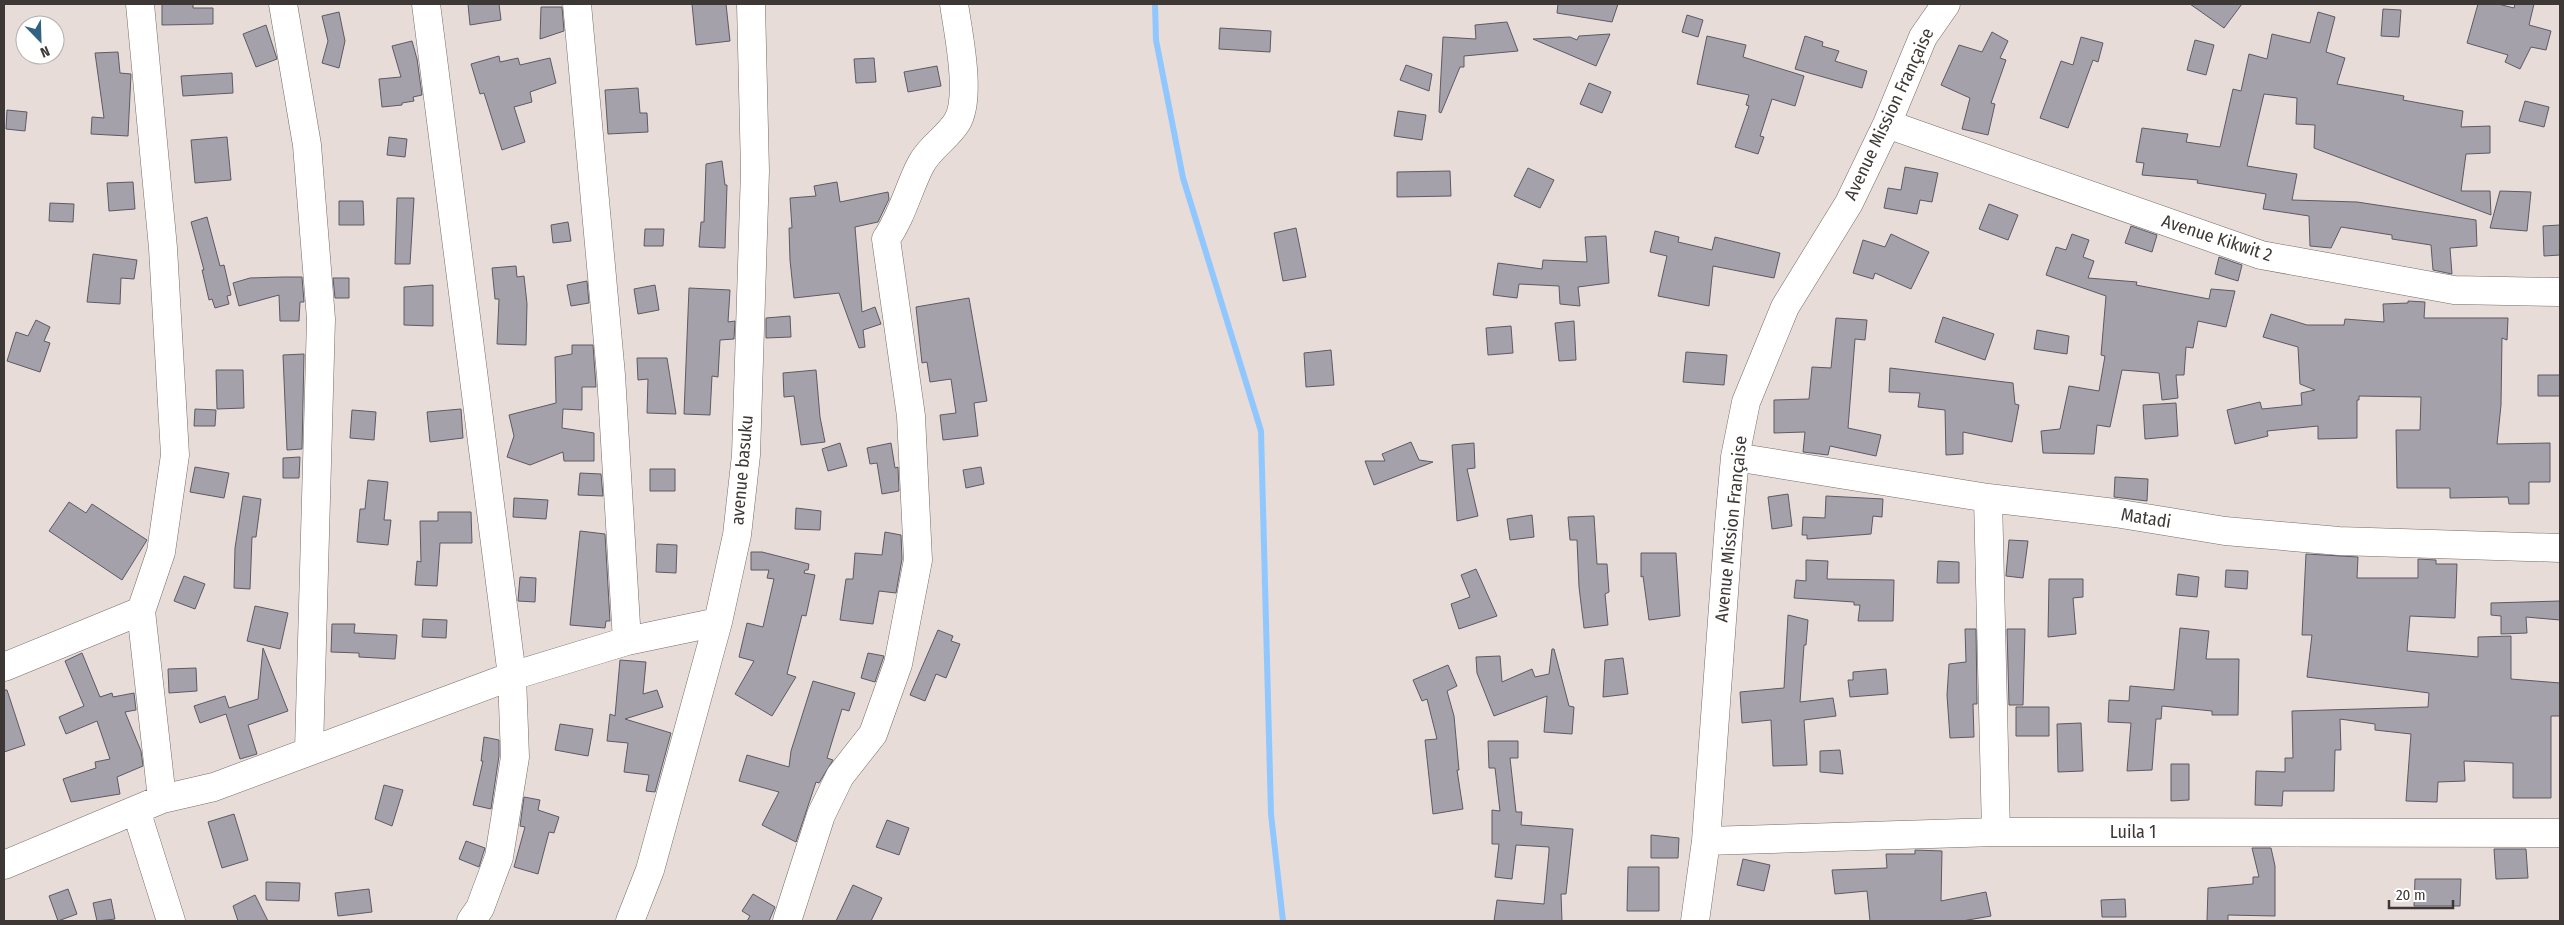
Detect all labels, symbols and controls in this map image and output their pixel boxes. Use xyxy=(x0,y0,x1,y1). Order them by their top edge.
north arrow xyxy=(15,15,65,65)
street label: Avenue Mission Française xyxy=(1839,24,1939,204)
text: N xyxy=(38,42,52,61)
street label: Avenue Kikwit 2 xyxy=(2159,210,2275,266)
street label: avenue basuku xyxy=(726,414,758,526)
street label: Avenue Mission Française xyxy=(1710,435,1752,623)
street label: Matadi xyxy=(2119,503,2173,533)
street label: Luila 1 xyxy=(2110,821,2156,843)
scale bar xyxy=(2389,878,2453,910)
text: 20 m xyxy=(2396,886,2426,904)

